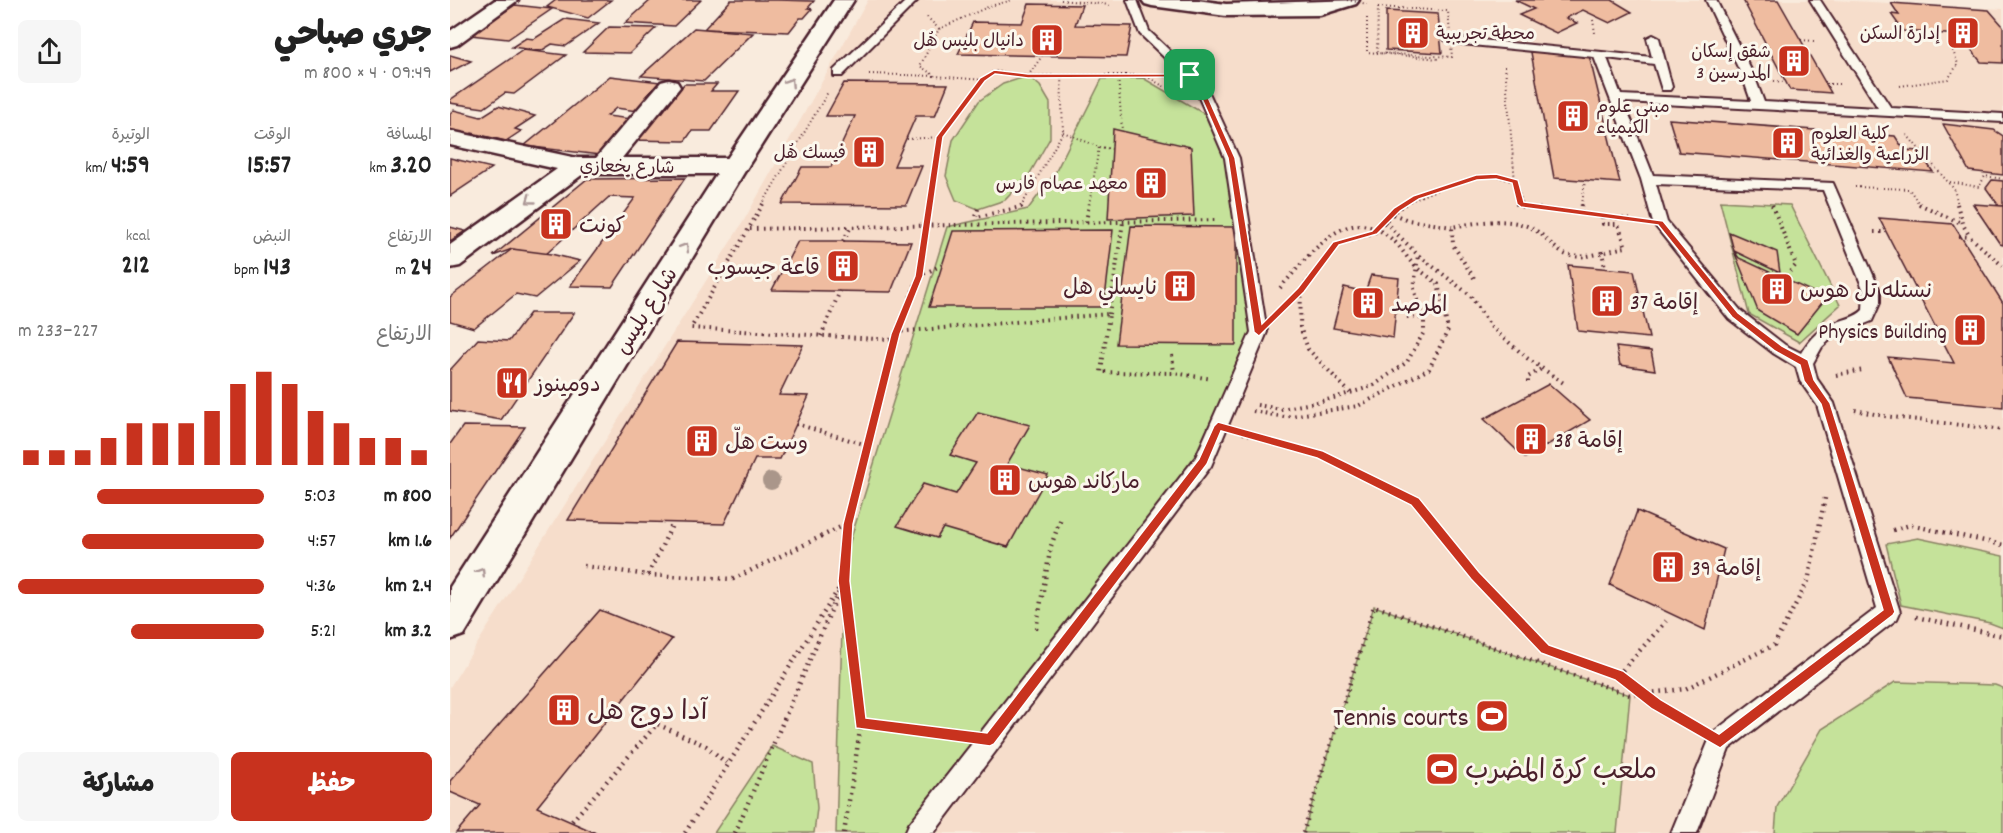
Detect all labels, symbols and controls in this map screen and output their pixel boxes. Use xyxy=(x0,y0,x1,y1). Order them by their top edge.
text: جري صباحي xyxy=(274,14,432,61)
building icon: محطة تجريبية xyxy=(1395,15,1431,51)
building icon: إدارة السكن xyxy=(1945,15,1981,51)
button: share xyxy=(18,20,81,83)
building icon: دانيال بليس هُل xyxy=(1029,22,1065,58)
place label: محطة تجريبية xyxy=(1436,23,1535,48)
place label: إدارة السكن xyxy=(1860,23,1940,48)
place label: دانيال بليس هُل xyxy=(913,30,1024,55)
place label: شقق إسكان المدرسين 3 xyxy=(1691,41,1771,87)
building icon: شقق إسكان المدرسين 3 xyxy=(1776,43,1812,79)
pin xyxy=(1164,49,1215,100)
icon: arrive xyxy=(1173,58,1206,91)
text: 09:49 · 4 × 800 m xyxy=(304,60,432,88)
one-way arrow xyxy=(783,78,794,89)
place label: مبنى علوم الكيمياء xyxy=(1596,96,1670,142)
building icon: مبنى علوم الكيمياء xyxy=(1555,98,1591,134)
place label: كلية العلوم الزراعية والغذائية xyxy=(1811,123,1929,169)
text: الوتيرة xyxy=(111,124,150,147)
text: الوقت xyxy=(254,124,291,147)
text: المسافة xyxy=(386,124,432,147)
building icon: كلية العلوم الزراعية والغذائية xyxy=(1770,125,1806,161)
building icon: فيسك هُل xyxy=(851,134,887,170)
place label: فيسك هُل xyxy=(773,142,846,167)
text: 4:59 xyxy=(111,148,150,185)
text: 15:57 xyxy=(247,148,291,185)
text: 3.20 xyxy=(391,148,432,185)
street label: شارع بخعازي xyxy=(579,155,675,182)
text: /km xyxy=(85,157,111,180)
text: km xyxy=(369,157,391,180)
building icon: معهد عصام فارس xyxy=(1133,165,1169,201)
place label: معهد عصام فارس xyxy=(996,173,1128,198)
one-way arrow xyxy=(525,193,536,204)
building icon: كونت xyxy=(538,206,574,242)
place label: كونت xyxy=(579,212,626,243)
text: kcal xyxy=(126,225,150,248)
text: النبض xyxy=(253,226,291,249)
text: الارتفاع xyxy=(387,226,432,249)
one-way arrow xyxy=(678,243,689,254)
text: 212 xyxy=(122,248,150,285)
building icon: قاعة جيسوب xyxy=(825,248,861,284)
text: 143 xyxy=(263,250,291,287)
text: 24 xyxy=(410,250,432,287)
place label: قاعة جيسوب xyxy=(707,254,820,285)
text: bpm xyxy=(234,259,263,282)
text: m xyxy=(395,259,410,282)
street label: شارع بليس xyxy=(609,262,687,362)
building icon: نايسلي هل xyxy=(1162,268,1198,304)
building icon: نستله تل هوس xyxy=(1759,271,1795,307)
place label: نايسلي هل xyxy=(1063,274,1157,306)
place label: نستله تل هوس xyxy=(1800,277,1932,308)
building icon: إقامة 37 xyxy=(1589,283,1625,319)
building icon: المرصد xyxy=(1350,285,1386,321)
place label: إقامة 37 xyxy=(1630,289,1698,320)
place label: المرصد xyxy=(1391,291,1447,322)
building icon: Physics Building xyxy=(1952,312,1988,348)
text: 227–233 m xyxy=(18,318,98,346)
place label: Physics Building xyxy=(1818,318,1947,349)
text: الارتفاع xyxy=(376,322,432,350)
restaurant icon: دومينوز xyxy=(494,365,530,401)
place label: دومينوز xyxy=(533,371,601,402)
building icon: إقامة 38 xyxy=(1513,421,1549,457)
building icon: وست هلّ xyxy=(684,423,720,459)
place label: وست هلّ xyxy=(725,426,808,460)
place label: إقامة 38 xyxy=(1554,427,1623,458)
building icon: ماركاند هوس xyxy=(987,462,1023,498)
place label: ماركاند هوس xyxy=(1028,468,1140,499)
text: 5:03 xyxy=(304,483,336,511)
text: 800 m xyxy=(384,483,432,511)
text: 4:57 xyxy=(307,528,336,556)
text: 1.6 km xyxy=(388,528,432,556)
building icon: إقامة 39 xyxy=(1650,549,1686,585)
place label: إقامة 39 xyxy=(1691,555,1761,586)
one-way arrow xyxy=(474,568,485,579)
text: 4:36 xyxy=(306,573,336,601)
text: 2.4 km xyxy=(385,573,432,601)
text: 5:21 xyxy=(310,618,336,646)
text: 3.2 km xyxy=(385,618,432,646)
building icon: آدا دوج هل xyxy=(546,692,582,728)
place label: آدا دوج هل xyxy=(587,694,709,733)
sports icon: Tennis courts xyxy=(1474,698,1510,734)
place label: Tennis courts xyxy=(1333,700,1469,739)
sports icon: ملعب كرة المضرب xyxy=(1424,751,1460,787)
button: مشاركة xyxy=(18,752,219,821)
button: حفظ xyxy=(231,752,432,821)
place label: ملعب كرة المضرب xyxy=(1465,753,1657,792)

